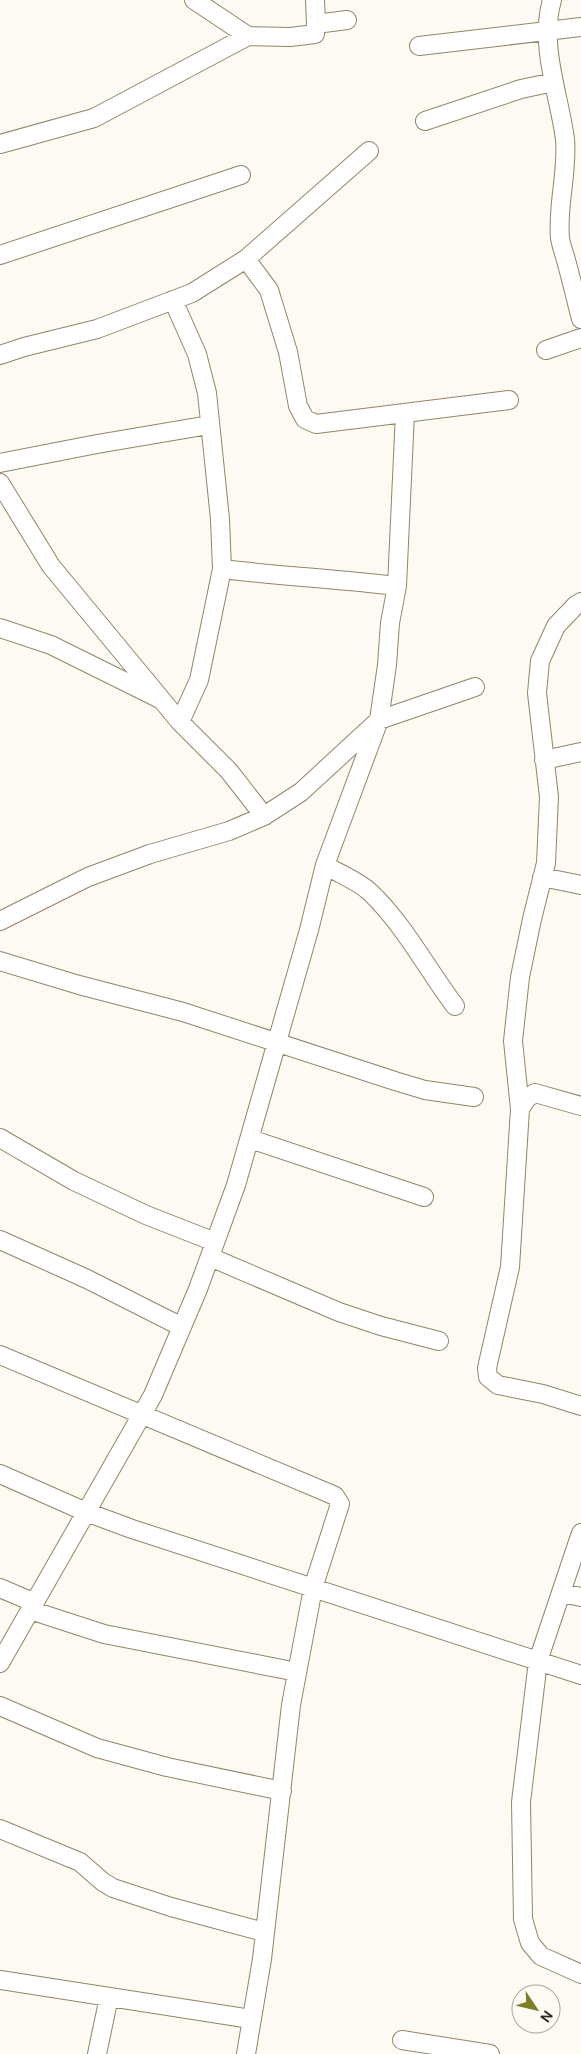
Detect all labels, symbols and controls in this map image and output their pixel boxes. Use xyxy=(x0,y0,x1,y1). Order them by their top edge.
north arrow xyxy=(511,1984,561,2034)
text: N xyxy=(536,2007,557,2026)

